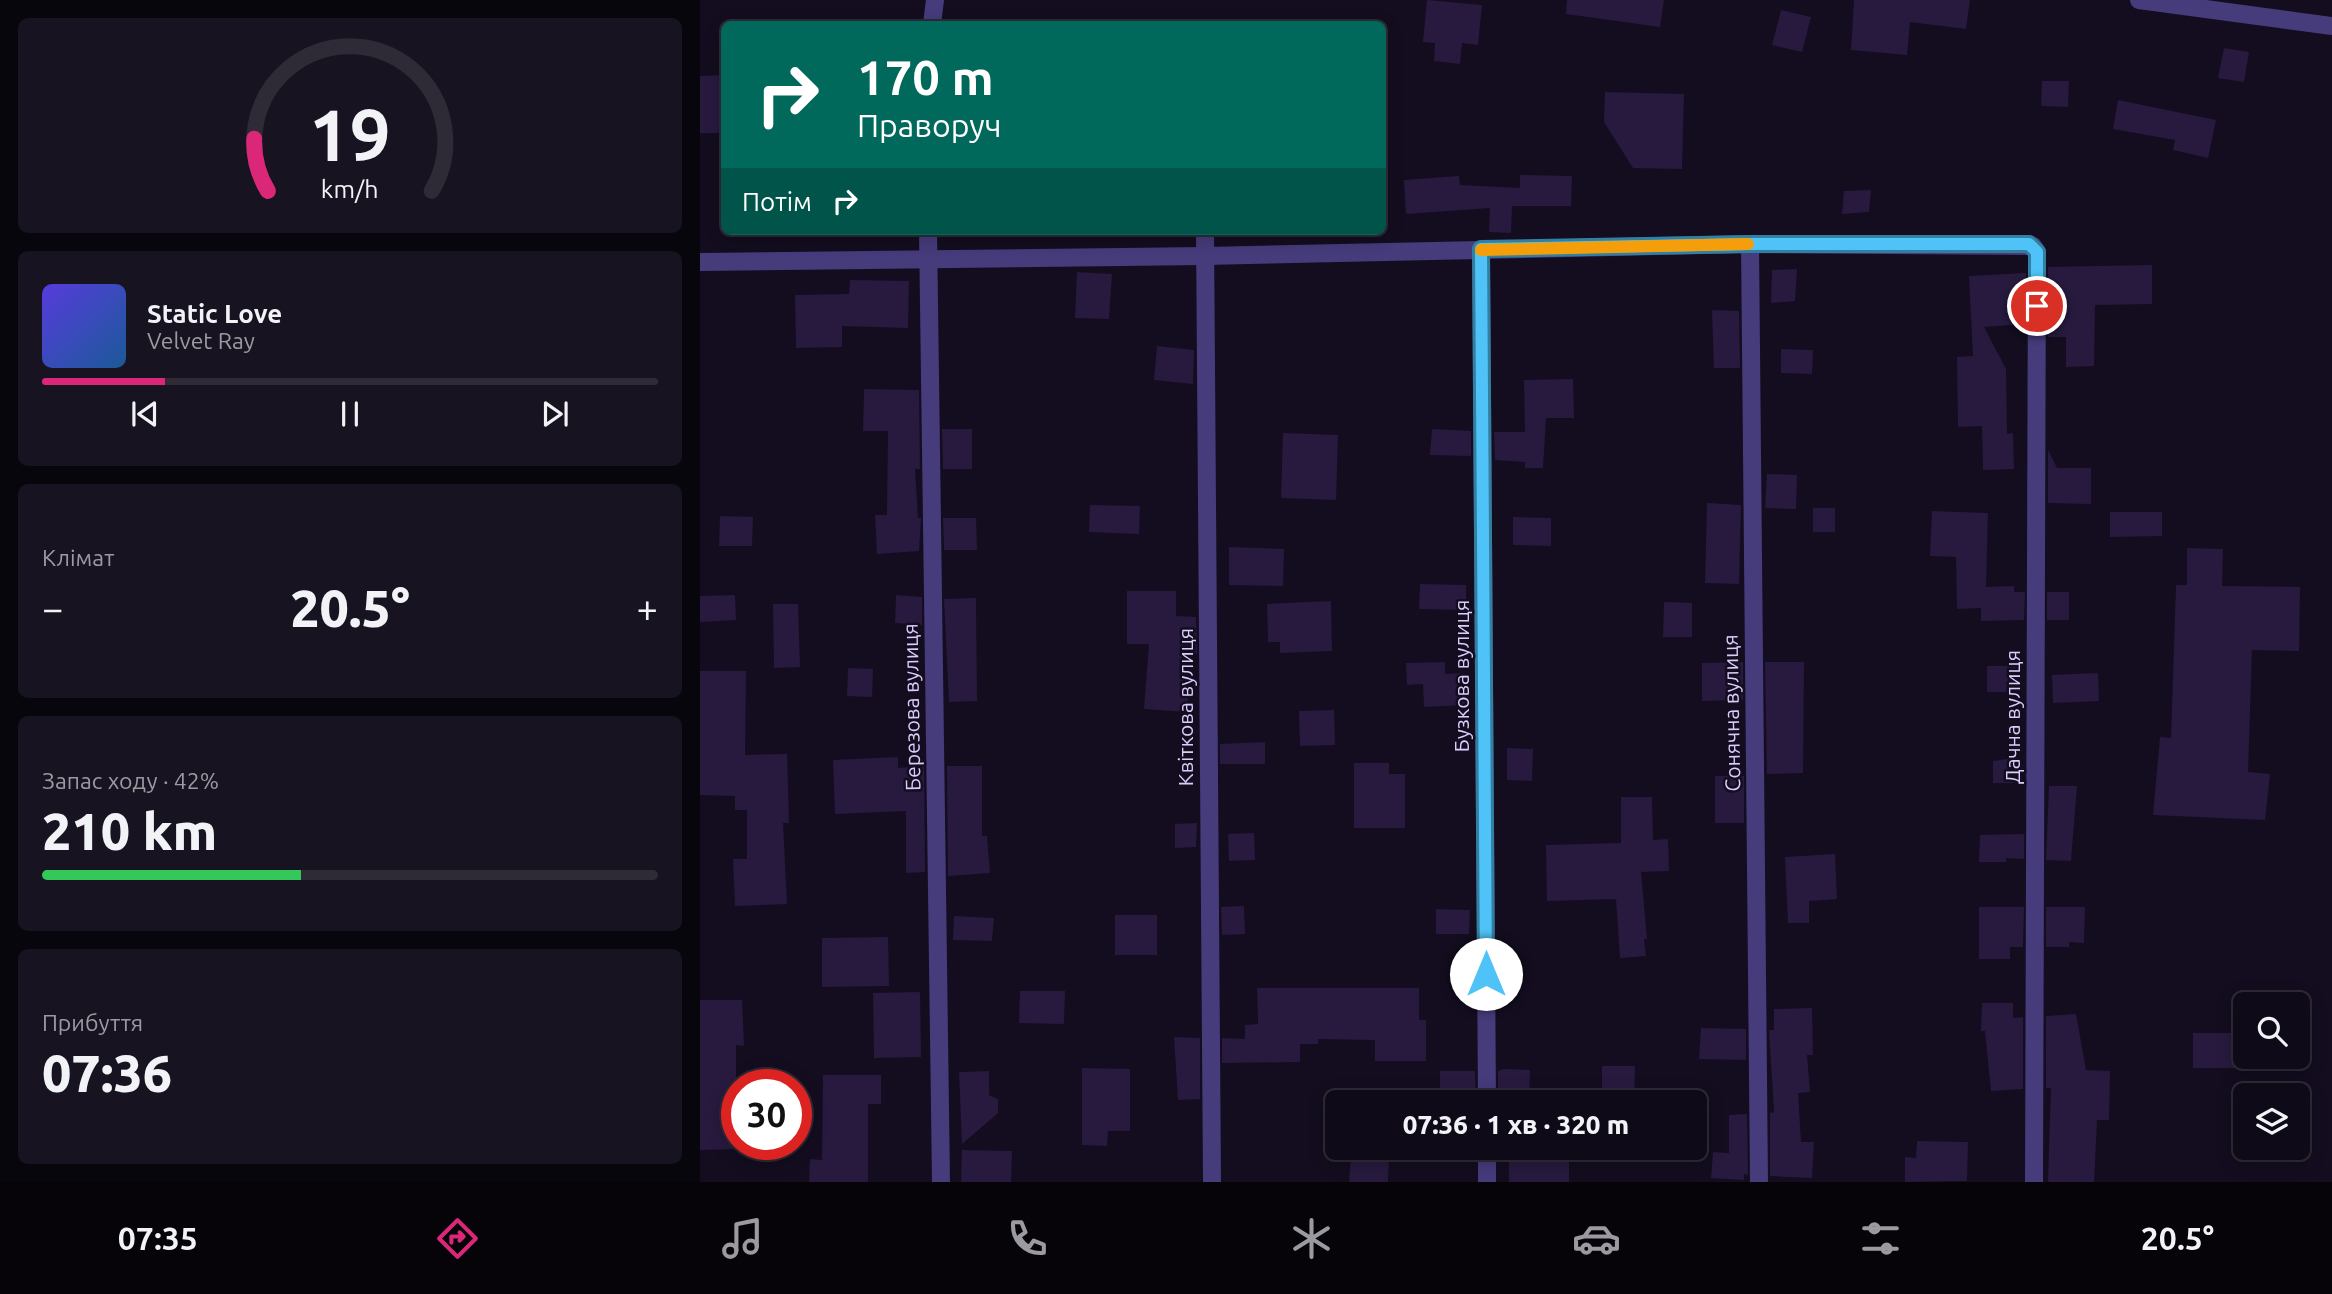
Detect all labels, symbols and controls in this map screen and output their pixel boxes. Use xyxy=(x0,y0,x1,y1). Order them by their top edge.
icon: right xyxy=(742,49,833,140)
text: 170 m xyxy=(857,49,994,104)
text: 19 xyxy=(309,94,391,176)
text: Праворуч xyxy=(857,107,1002,143)
text: km/h xyxy=(321,175,379,203)
icon: right xyxy=(826,182,864,220)
text: Потім xyxy=(742,187,812,216)
pin xyxy=(2007,276,2067,336)
icon: arrive xyxy=(2018,287,2056,325)
text: Static Love xyxy=(147,299,282,328)
text: Velvet Ray xyxy=(147,328,255,353)
icon: previous xyxy=(126,395,164,433)
icon: pause xyxy=(331,395,369,433)
icon: next xyxy=(536,395,574,433)
text: Клімат xyxy=(42,545,114,570)
text: 20.5° xyxy=(290,579,410,637)
text: − xyxy=(42,587,63,629)
text: + xyxy=(637,587,658,629)
street label: Бузкова вулиця xyxy=(1449,600,1473,752)
street label: Березова вулиця xyxy=(898,623,924,791)
street label: Квіткова вулиця xyxy=(1173,628,1197,786)
street label: Сонячна вулиця xyxy=(1718,634,1744,792)
street label: Дачна вулиця xyxy=(2000,650,2024,784)
text: Запас ходу · 42% xyxy=(42,768,219,793)
text: 210 km xyxy=(42,802,217,860)
position arrow xyxy=(1449,937,1523,1011)
map controls xyxy=(2233,992,2310,1160)
button: search xyxy=(2233,992,2310,1069)
text: Прибуття xyxy=(42,1010,143,1035)
text: 07:36 xyxy=(42,1044,172,1102)
speed limit sign: 30 xyxy=(721,1069,812,1160)
button: layers xyxy=(2233,1083,2310,1160)
text: 07:36 · 1 хв · 320 m xyxy=(1403,1110,1629,1139)
icon: directions xyxy=(433,1214,482,1263)
icon: music xyxy=(718,1214,767,1263)
icon: phone xyxy=(1003,1214,1052,1263)
icon: climate xyxy=(1287,1214,1336,1263)
icon: car xyxy=(1572,1214,1621,1263)
icon: filters xyxy=(1856,1214,1905,1263)
text: 07:35 xyxy=(118,1220,198,1256)
text: 20.5° xyxy=(2141,1220,2214,1256)

